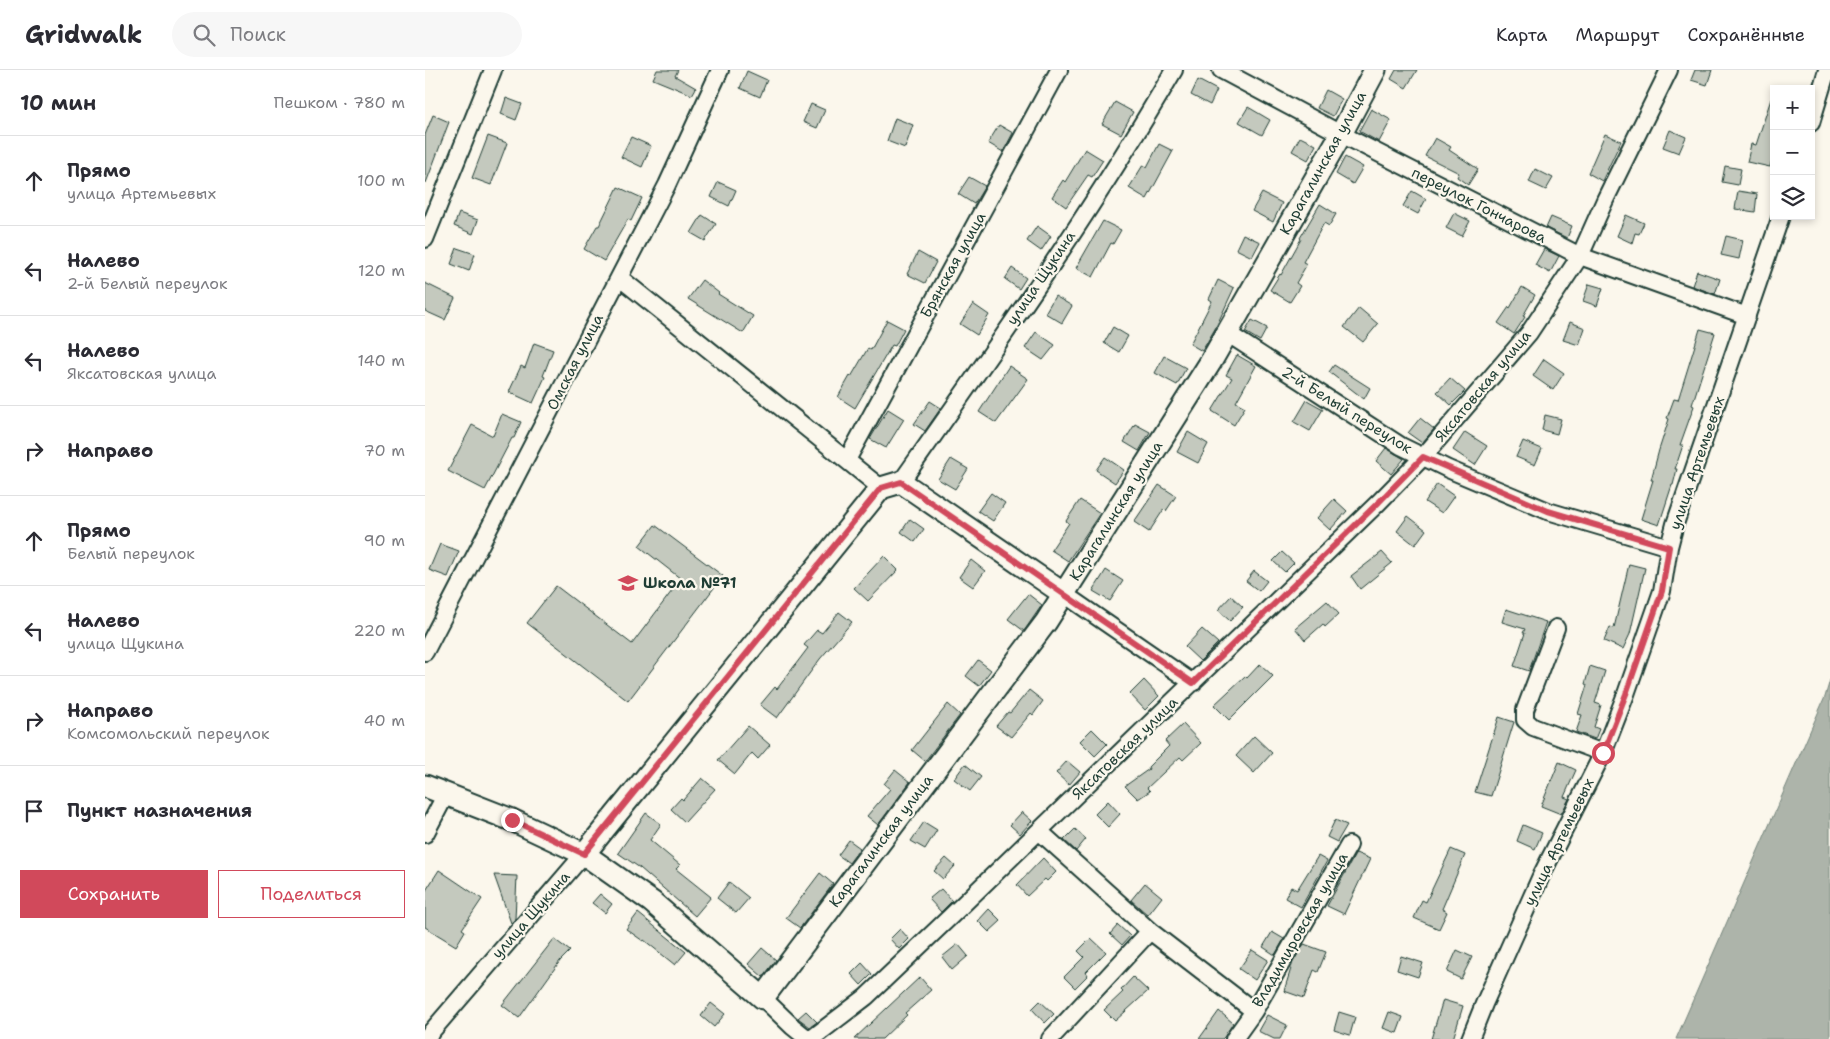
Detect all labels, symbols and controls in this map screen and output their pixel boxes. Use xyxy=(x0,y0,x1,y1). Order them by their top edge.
search box xyxy=(172,12,522,57)
text: Gridwalk xyxy=(25,19,142,51)
icon: search xyxy=(190,21,218,49)
text: Поиск xyxy=(230,22,286,47)
text: Карта xyxy=(1496,23,1547,47)
text: Маршрут xyxy=(1575,23,1659,47)
text: Сохранённые xyxy=(1687,23,1805,47)
map controls xyxy=(1770,85,1815,220)
button: + xyxy=(1770,85,1815,130)
street label: Карагалинская улица xyxy=(1275,87,1371,238)
text: 10 мин xyxy=(20,89,96,117)
text: Пешком · 780 m xyxy=(274,92,405,113)
button: − xyxy=(1770,130,1815,175)
text: Прямо xyxy=(67,158,131,183)
street label: переулок Гончарова xyxy=(1408,162,1550,248)
icon: ahead xyxy=(20,167,48,195)
text: 100 m xyxy=(357,170,405,191)
button: layers xyxy=(1770,175,1815,220)
text: улица Артемьевых xyxy=(67,183,216,204)
street label: Брянская улица xyxy=(916,208,991,322)
street label: улица Щукина xyxy=(1002,226,1080,329)
text: Налево xyxy=(67,248,140,273)
icon: left xyxy=(20,257,48,285)
text: 120 m xyxy=(358,260,405,281)
text: 2-й Белый переулок xyxy=(67,273,227,294)
street label: Омская улица xyxy=(542,310,608,413)
street label: Яксатовская улица xyxy=(1430,325,1536,446)
text: Налево xyxy=(67,338,140,363)
icon: left xyxy=(20,347,48,375)
text: 140 m xyxy=(358,350,405,371)
street label: 2-й Белый переулок xyxy=(1278,362,1416,458)
text: Яксатовская улица xyxy=(67,363,216,384)
street label: улица Артемьевых xyxy=(1665,394,1729,532)
icon: right xyxy=(20,437,48,465)
street label: Карагалинская улица xyxy=(1065,437,1168,585)
text: Направо xyxy=(67,438,153,463)
text: 70 m xyxy=(364,440,405,461)
text: Прямо xyxy=(67,518,131,543)
icon: ahead xyxy=(20,527,48,555)
text: 90 m xyxy=(364,530,405,551)
text: Белый переулок xyxy=(67,543,195,564)
school or university icon: Школа №71 xyxy=(617,572,639,594)
place label: Школа №71 xyxy=(643,573,737,593)
text: Налево xyxy=(67,608,140,633)
icon: left xyxy=(20,617,48,645)
text: 220 m xyxy=(353,620,405,641)
text: улица Щукина xyxy=(67,633,184,654)
street label: Яксатовская улица xyxy=(1068,692,1183,804)
text: Направо xyxy=(67,698,153,723)
icon: right xyxy=(20,707,48,735)
text: 40 m xyxy=(363,710,405,731)
text: Комсомольский переулок xyxy=(67,723,269,744)
route start xyxy=(1592,742,1615,765)
street label: Карагалинская улица xyxy=(824,770,938,911)
street label: улица Артемьевых xyxy=(1519,775,1599,909)
icon: arrive xyxy=(20,797,48,825)
text: Пункт назначения xyxy=(67,798,252,823)
route end xyxy=(501,809,524,832)
street label: Владимировская улица xyxy=(1247,848,1353,1011)
street label: улица Щукина xyxy=(488,867,575,963)
button: Сохранить xyxy=(20,870,208,918)
button: Поделиться xyxy=(218,870,405,918)

